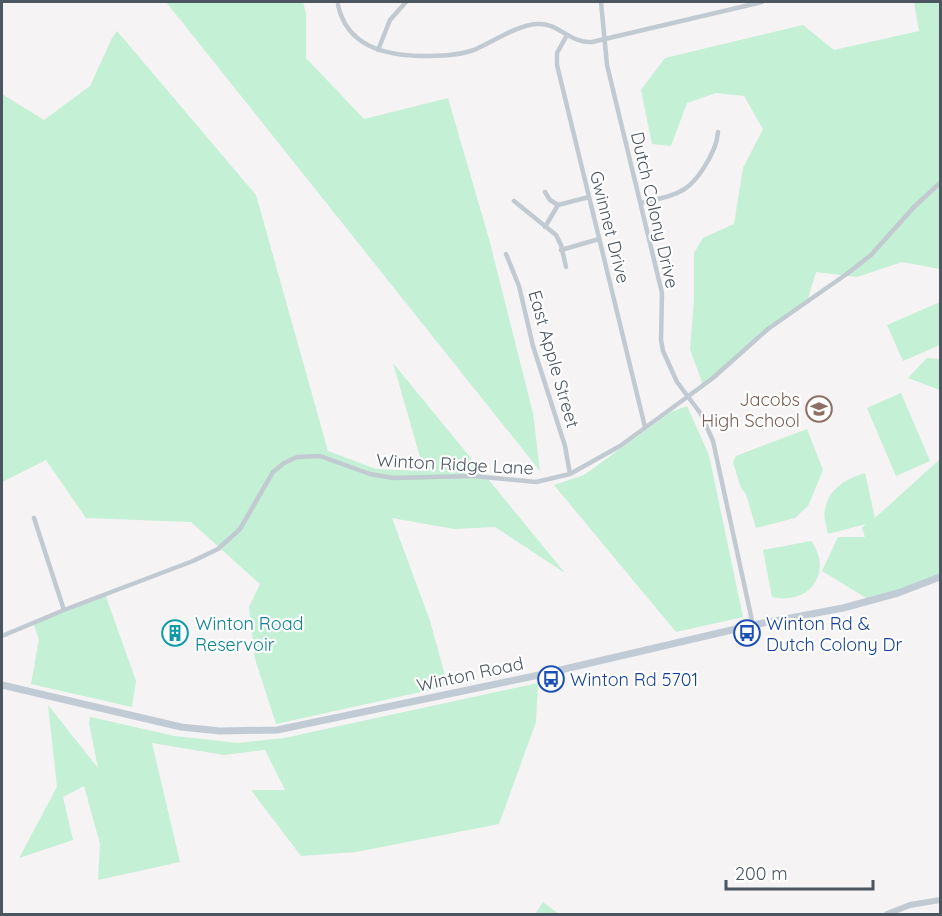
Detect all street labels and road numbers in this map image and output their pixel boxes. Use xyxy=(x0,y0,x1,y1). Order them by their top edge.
street label: Dutch Colony Drive xyxy=(626,130,684,290)
street label: Gwinnet Drive xyxy=(585,168,635,286)
street label: East Apple Street xyxy=(523,287,585,431)
street label: Winton Ridge Lane xyxy=(376,448,534,480)
street label: Winton Road xyxy=(415,651,525,697)

